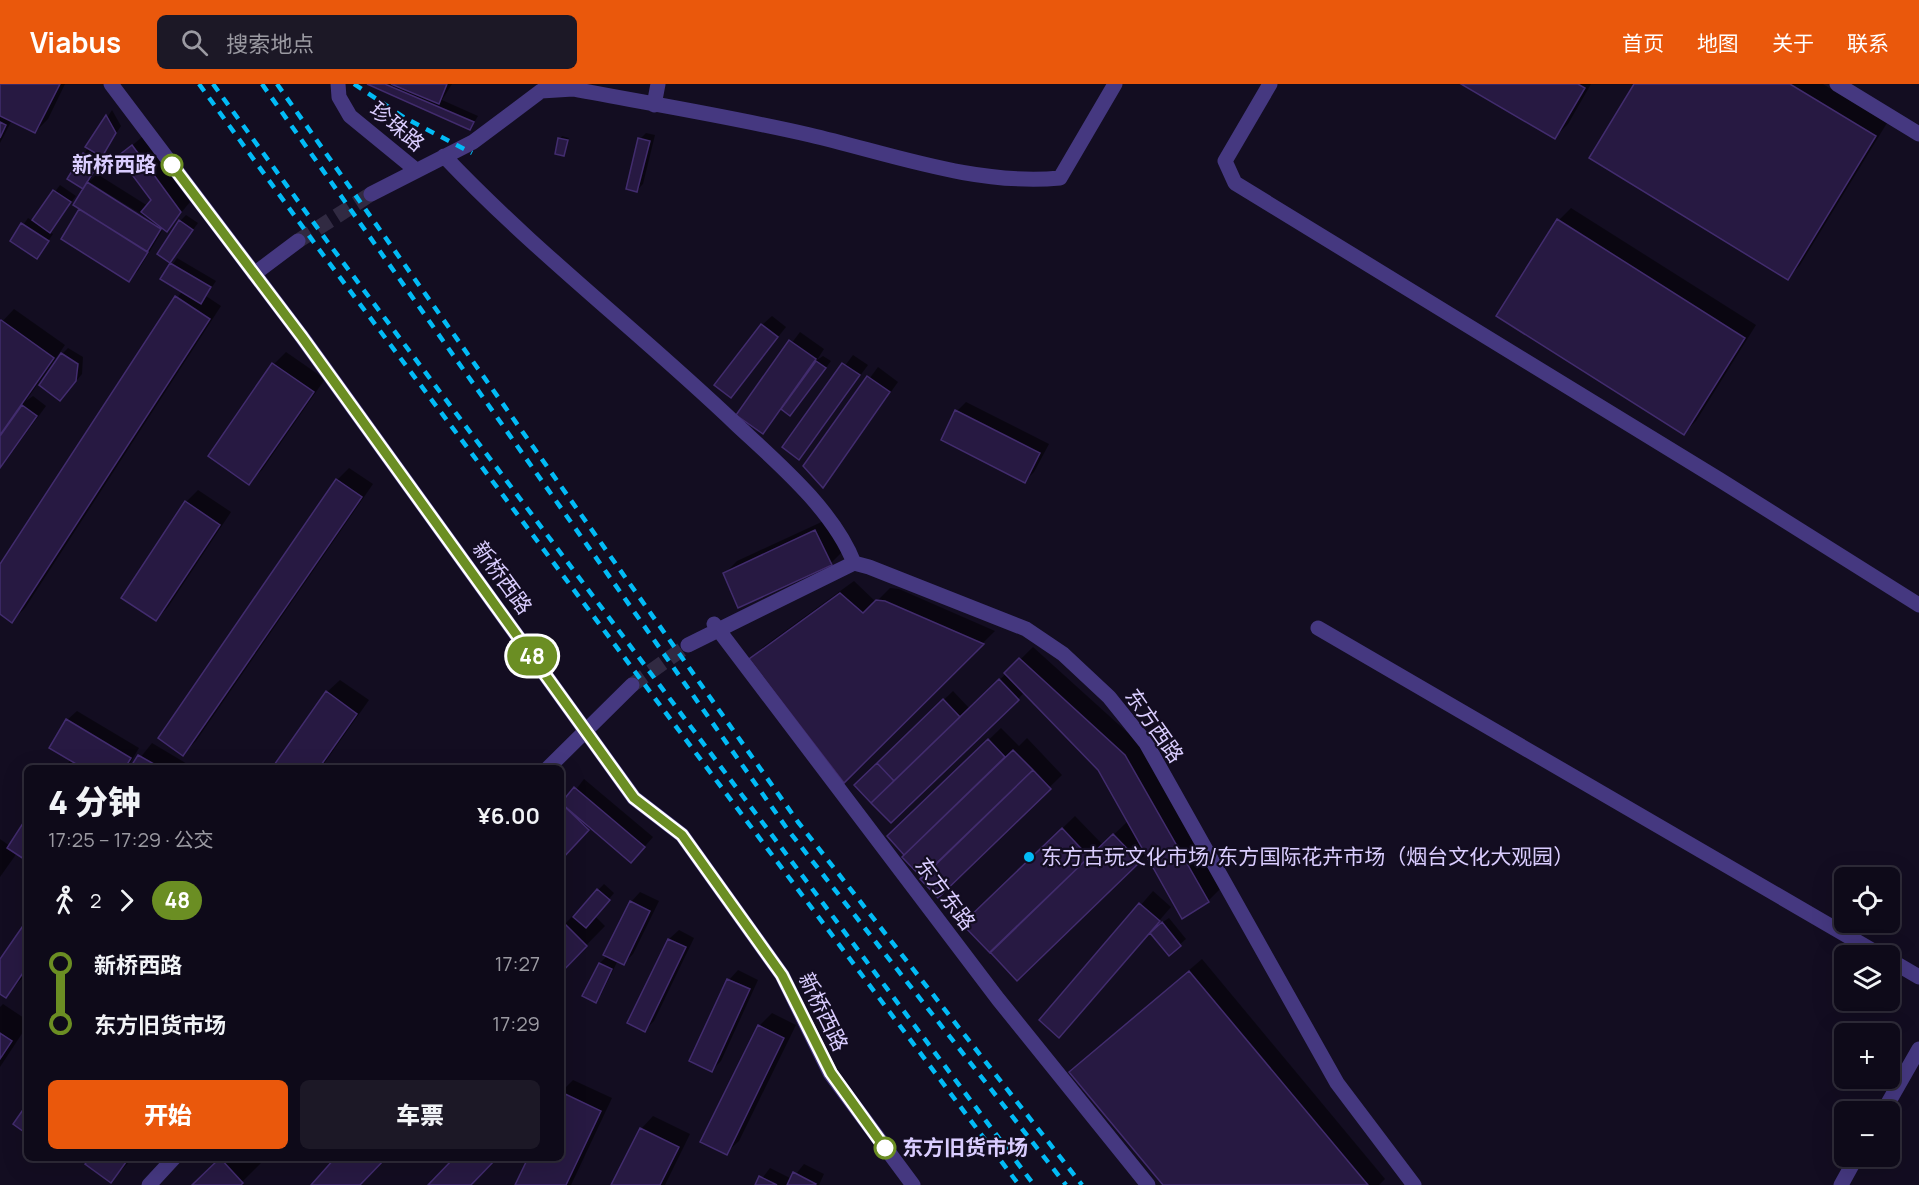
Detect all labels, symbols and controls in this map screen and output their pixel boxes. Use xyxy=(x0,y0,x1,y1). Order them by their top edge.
search box xyxy=(157,15,577,69)
text: Viabus xyxy=(30,23,121,61)
icon: search xyxy=(178,26,211,59)
text: 搜索地点 xyxy=(226,29,314,59)
text: 首页 xyxy=(1622,29,1664,57)
text: 地图 xyxy=(1697,29,1739,57)
text: 关于 xyxy=(1772,29,1814,57)
text: 联系 xyxy=(1847,29,1889,57)
street label: 珍珠路 xyxy=(365,95,431,157)
place label: 新桥西路 xyxy=(72,150,156,178)
marker: 新桥西路 xyxy=(161,154,183,176)
street label: 新桥西路 xyxy=(467,535,539,620)
line badge: 48 xyxy=(505,636,559,676)
text: 48 xyxy=(519,642,545,670)
street label: 东方西路 xyxy=(1119,683,1190,768)
text: 4 分钟 xyxy=(48,779,141,824)
text: ¥6.00 xyxy=(477,801,540,831)
text: 17:25 – 17:29 · 公交 xyxy=(48,826,214,853)
place label: 东方古玩文化市场/东方国际花卉市场（烟台文化大观园） xyxy=(1041,842,1574,870)
marker: 东方古玩文化市场/东方国际花卉市场（烟台文化大观园） xyxy=(1022,850,1036,864)
street label: 东方东路 xyxy=(909,851,982,935)
map controls xyxy=(1834,867,1900,1167)
button: locate xyxy=(1834,867,1900,933)
icon: walk xyxy=(48,884,81,917)
icon: forward xyxy=(110,884,143,917)
text: 48 xyxy=(164,886,190,914)
text: 2 xyxy=(90,887,101,914)
button: layers xyxy=(1834,945,1900,1011)
text: 新桥西路 xyxy=(94,950,182,980)
text: 17:27 xyxy=(495,950,540,977)
street label: 新桥西路 xyxy=(793,968,855,1055)
text: 东方旧货市场 xyxy=(94,1010,226,1040)
text: 17:29 xyxy=(492,1010,540,1037)
button: + xyxy=(1834,1023,1900,1089)
button: 开始 xyxy=(48,1080,288,1149)
button: 车票 xyxy=(300,1080,540,1149)
button: − xyxy=(1834,1101,1900,1167)
place label: 东方旧货市场 xyxy=(902,1133,1028,1161)
marker: 东方旧货市场 xyxy=(874,1137,896,1159)

